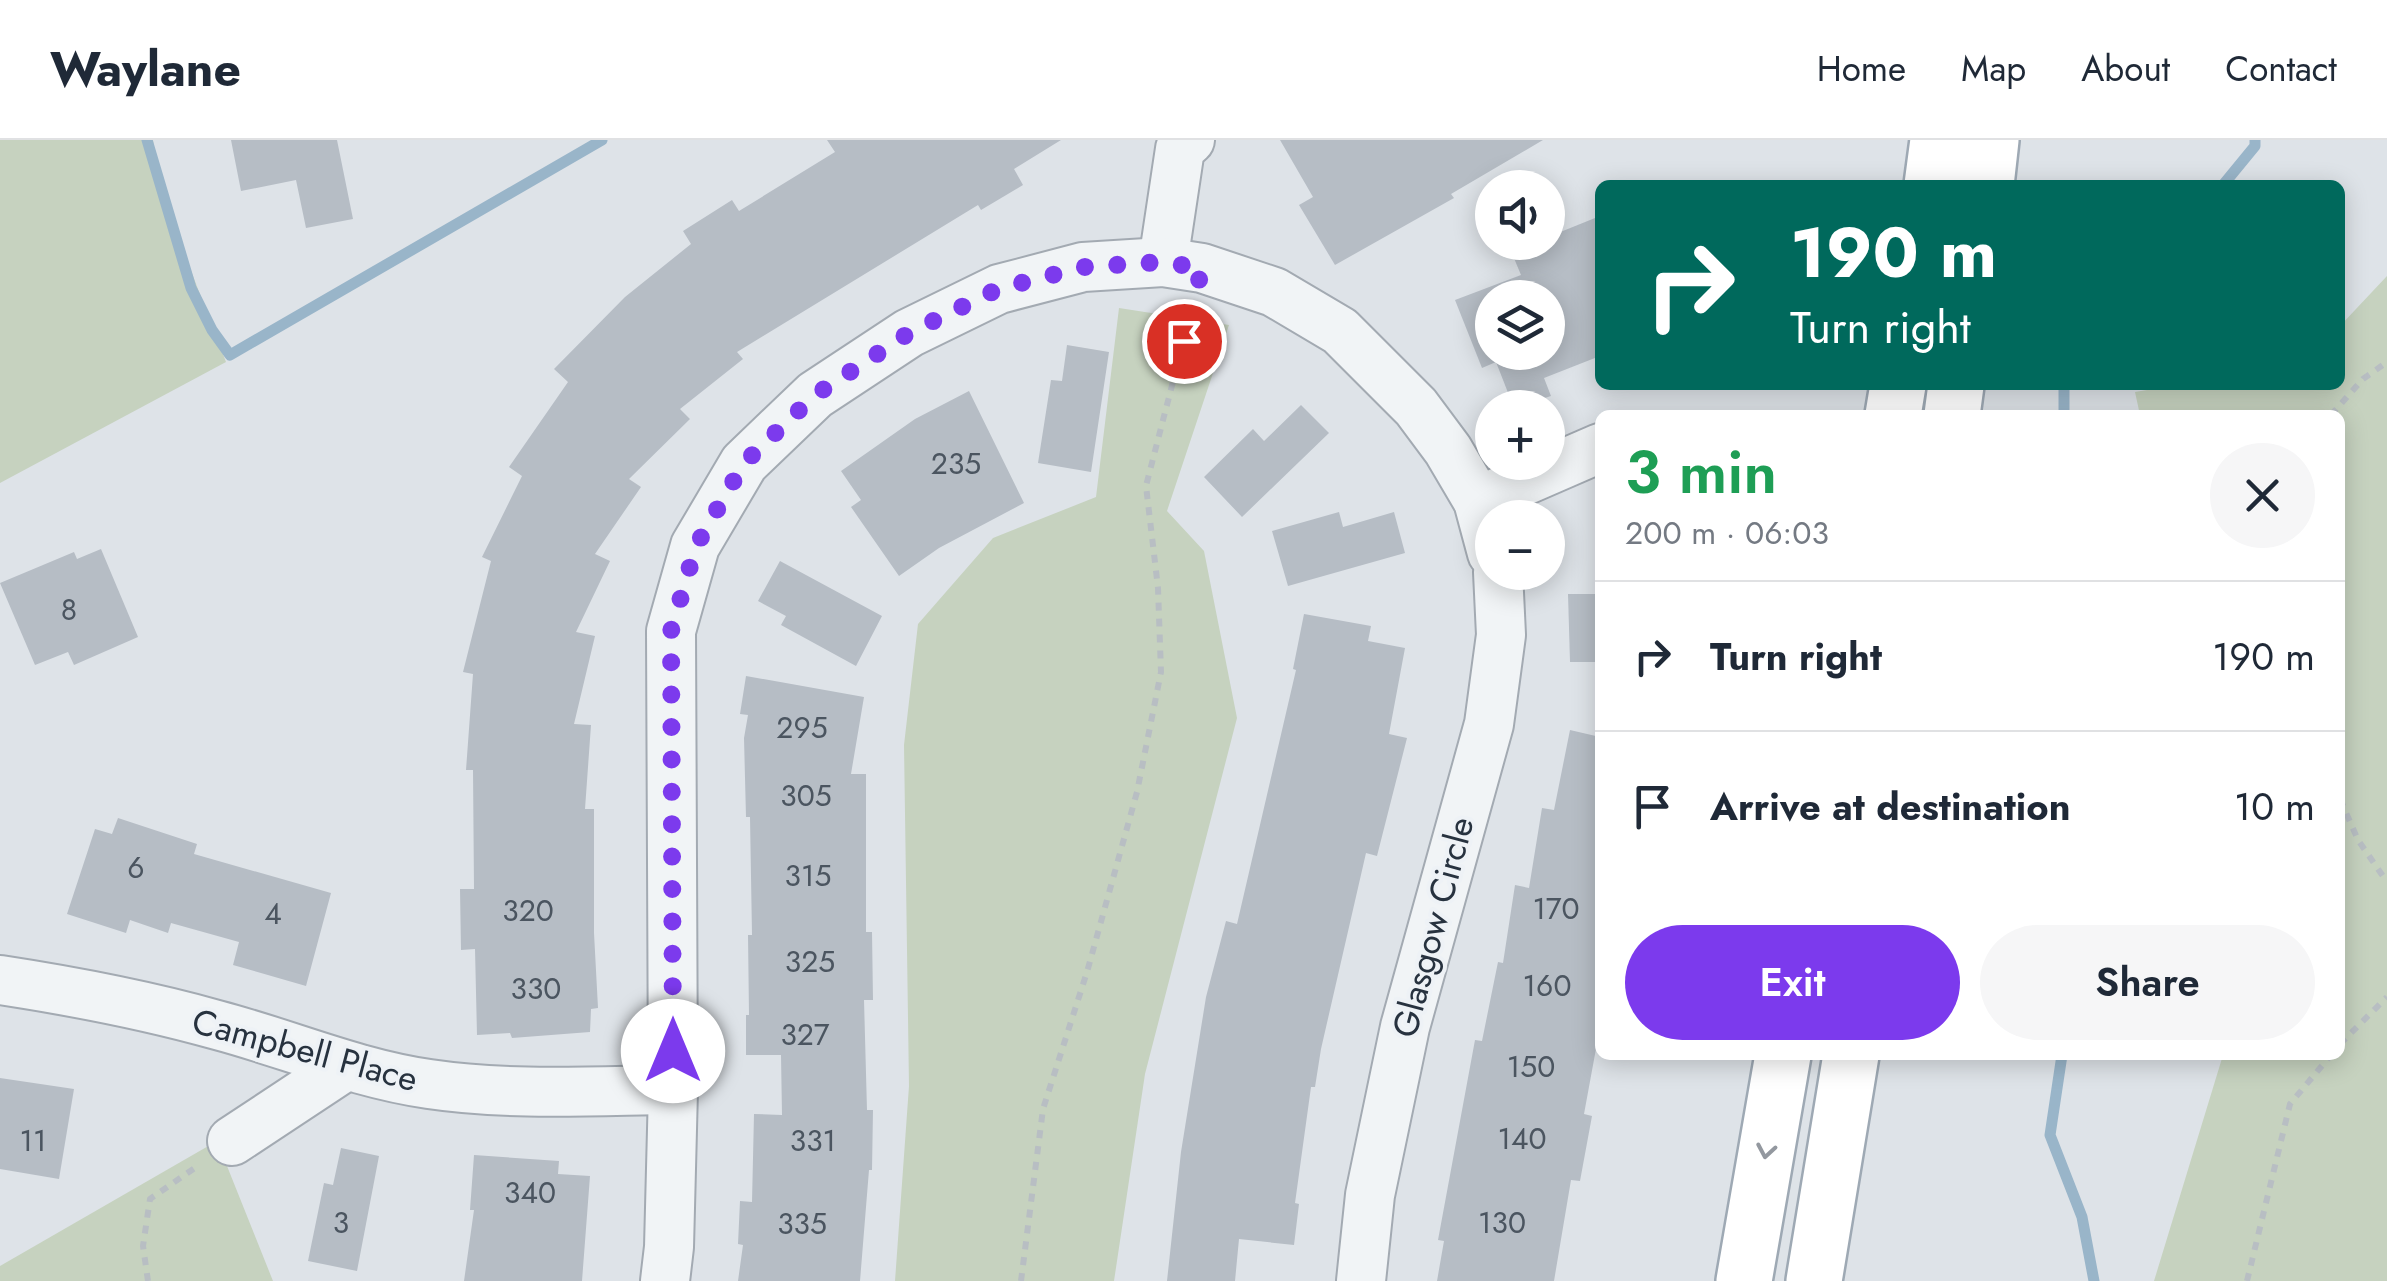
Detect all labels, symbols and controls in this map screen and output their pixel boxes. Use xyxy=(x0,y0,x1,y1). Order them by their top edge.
text: Waylane xyxy=(50,35,241,104)
text: Home xyxy=(1817,44,1906,94)
text: Map xyxy=(1961,44,2026,94)
text: About xyxy=(2081,44,2170,94)
text: Contact xyxy=(2225,44,2337,94)
map controls xyxy=(1475,170,1565,590)
button: sound xyxy=(1475,170,1565,260)
text: 190 m xyxy=(1790,202,1997,303)
icon: right xyxy=(1625,220,1755,350)
button: layers xyxy=(1475,280,1565,370)
text: Turn right xyxy=(1790,295,1971,360)
pin xyxy=(1142,299,1227,384)
icon: arrive xyxy=(1157,314,1212,369)
button: + xyxy=(1475,390,1565,480)
text: 3 min xyxy=(1625,429,1777,516)
house number: 235 xyxy=(931,442,981,485)
button: close xyxy=(2210,443,2315,548)
button: − xyxy=(1475,500,1565,590)
text: 200 m · 06:03 xyxy=(1625,510,1829,556)
house number: 8 xyxy=(61,588,77,631)
icon: right xyxy=(1625,629,1680,684)
text: Turn right xyxy=(1710,629,1882,684)
text: 190 m xyxy=(2212,629,2315,684)
house number: 295 xyxy=(776,706,828,749)
house number: 305 xyxy=(780,774,832,817)
icon: arrive xyxy=(1625,779,1680,834)
text: Arrive at destination xyxy=(1710,779,2071,834)
text: 10 m xyxy=(2234,779,2315,834)
street label: Glasgow Circle xyxy=(1380,811,1486,1043)
house number: 6 xyxy=(127,846,145,889)
house number: 315 xyxy=(785,854,831,897)
house number: 170 xyxy=(1532,887,1580,930)
house number: 320 xyxy=(502,889,554,932)
house number: 4 xyxy=(264,892,282,935)
button: Exit xyxy=(1625,925,1960,1040)
button: Share xyxy=(1980,925,2315,1040)
house number: 325 xyxy=(785,940,835,983)
house number: 160 xyxy=(1523,964,1571,1007)
house number: 330 xyxy=(511,967,561,1010)
street label: Campbell Place xyxy=(187,996,423,1104)
position arrow xyxy=(621,999,725,1103)
house number: 327 xyxy=(780,1013,830,1056)
house number: 150 xyxy=(1507,1045,1555,1088)
house number: 140 xyxy=(1498,1117,1547,1160)
house number: 11 xyxy=(20,1119,47,1162)
house number: 331 xyxy=(790,1119,836,1162)
one-way arrow xyxy=(1756,1143,1777,1159)
house number: 340 xyxy=(504,1171,556,1214)
house number: 3 xyxy=(333,1201,349,1244)
house number: 130 xyxy=(1478,1201,1526,1244)
house number: 335 xyxy=(777,1202,827,1245)

